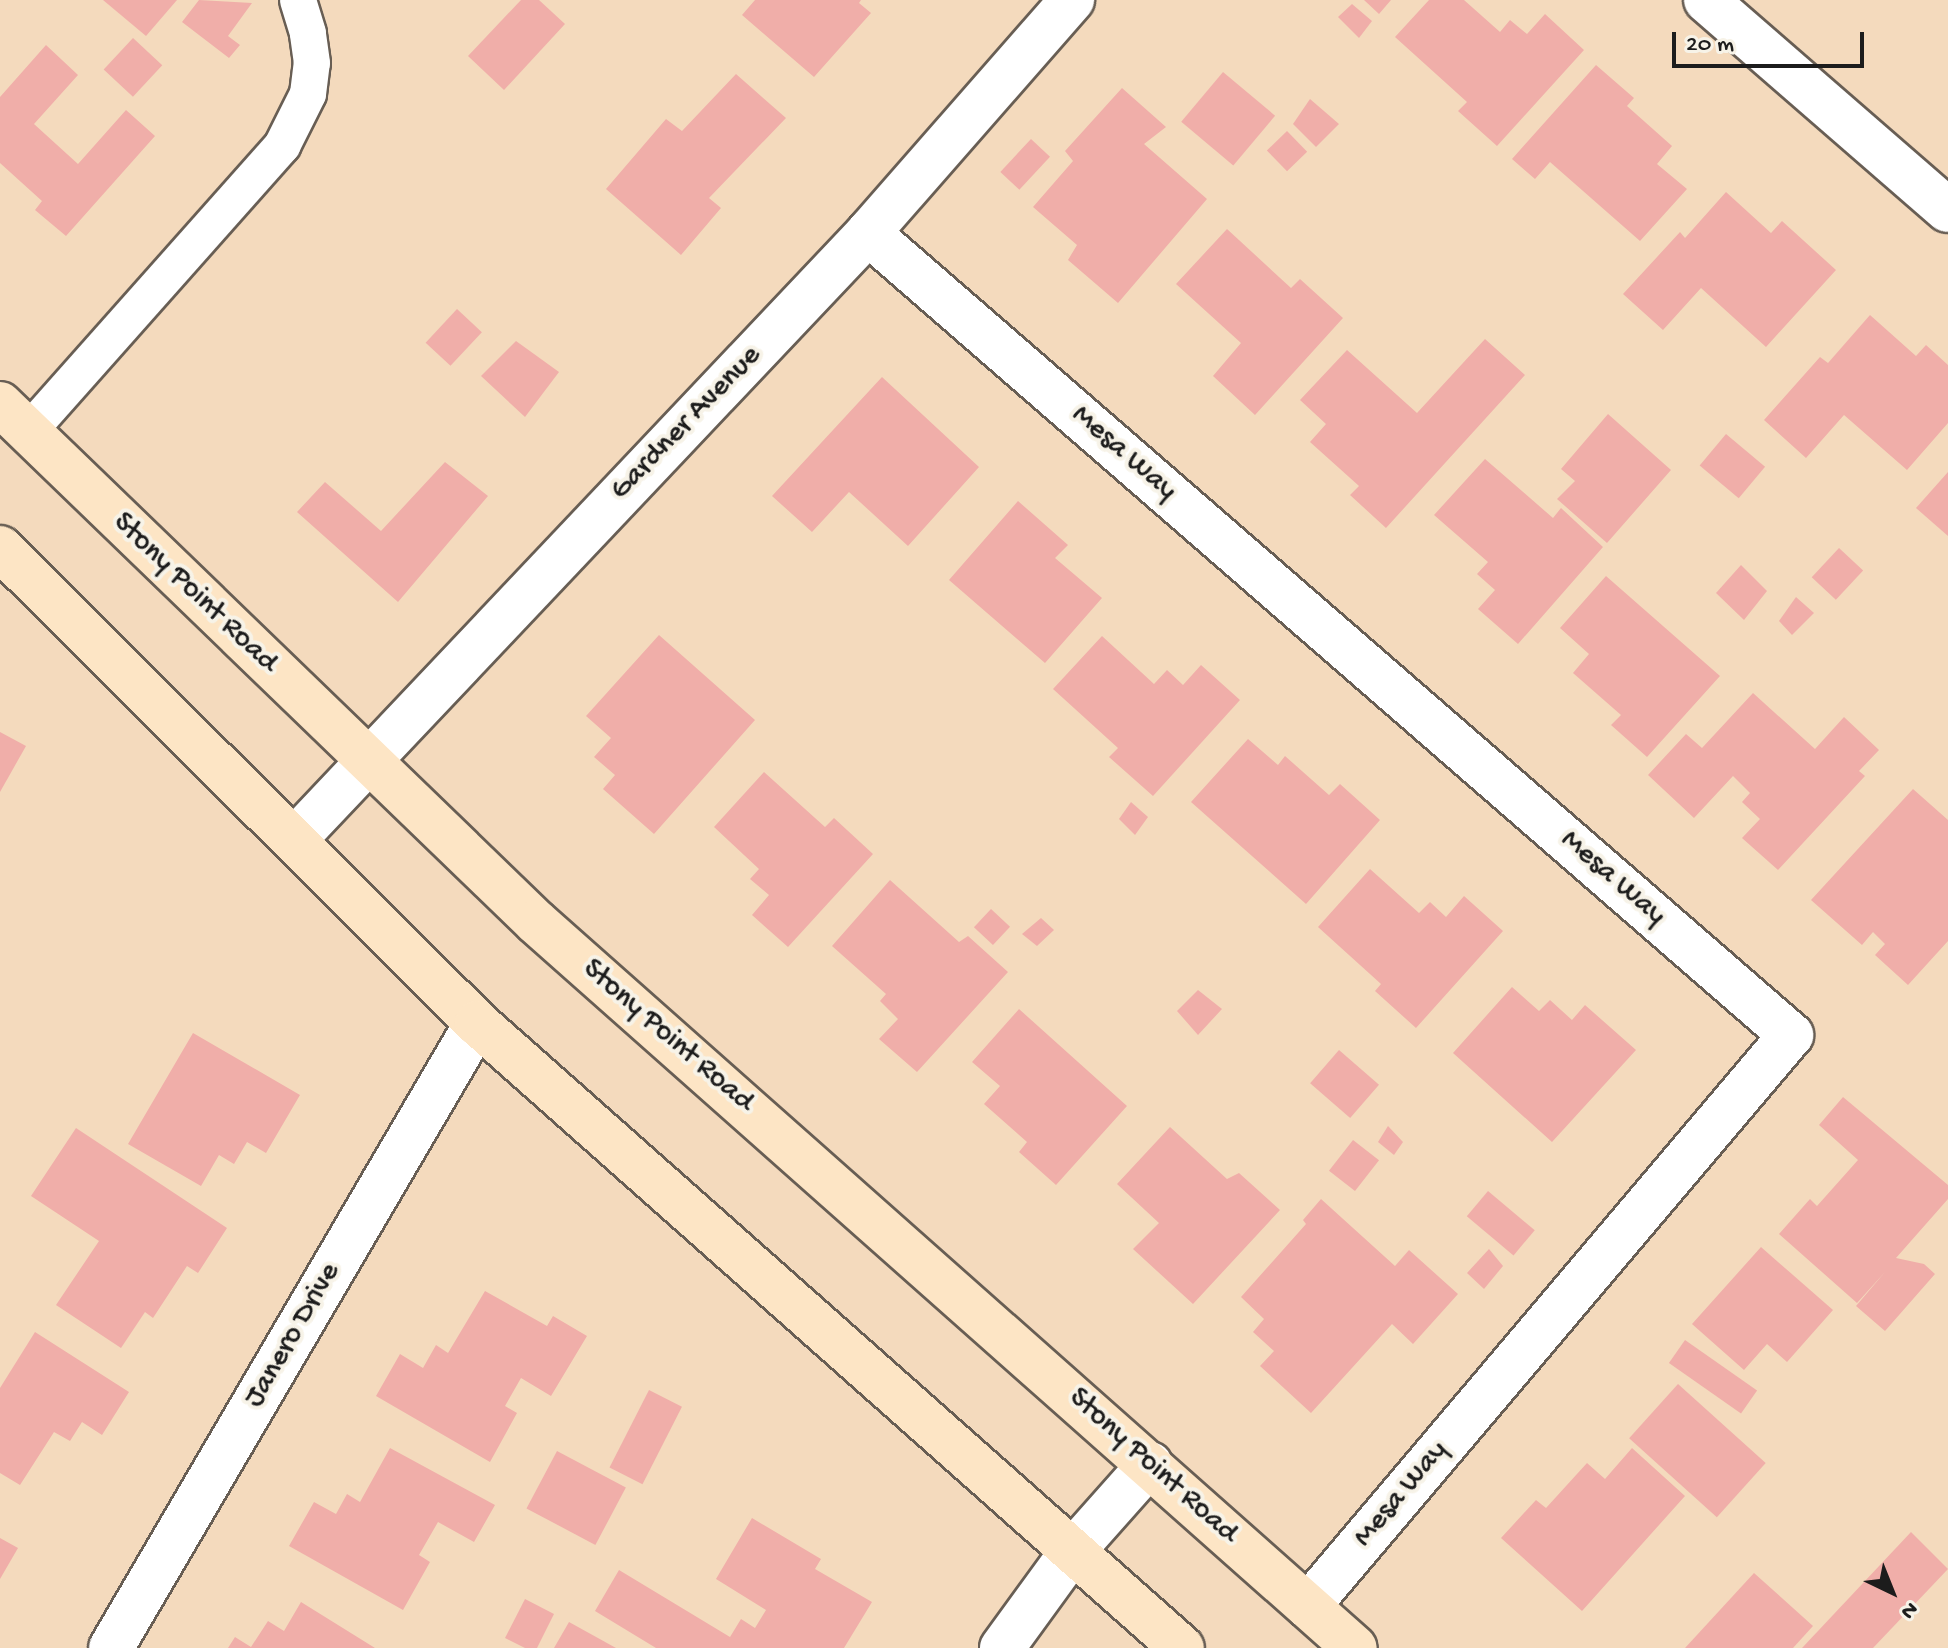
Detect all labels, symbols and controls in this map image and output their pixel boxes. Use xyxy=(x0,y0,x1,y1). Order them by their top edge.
scale bar xyxy=(1676,16,1868,66)
text: 20 m xyxy=(1686,31,1734,60)
street label: Gardner Avenue xyxy=(604,339,770,509)
street label: Mesa Way xyxy=(1063,398,1183,510)
street label: Stony Point Road xyxy=(104,506,284,682)
street label: Mesa Way xyxy=(1552,823,1672,935)
street label: Stony Point Road xyxy=(574,953,760,1121)
street label: Janero Drive xyxy=(238,1257,350,1415)
street label: Stony Point Road xyxy=(1060,1381,1244,1553)
street label: Mesa Way xyxy=(1347,1434,1457,1556)
north arrow xyxy=(1852,1552,1932,1632)
text: N xyxy=(1894,1595,1922,1624)

